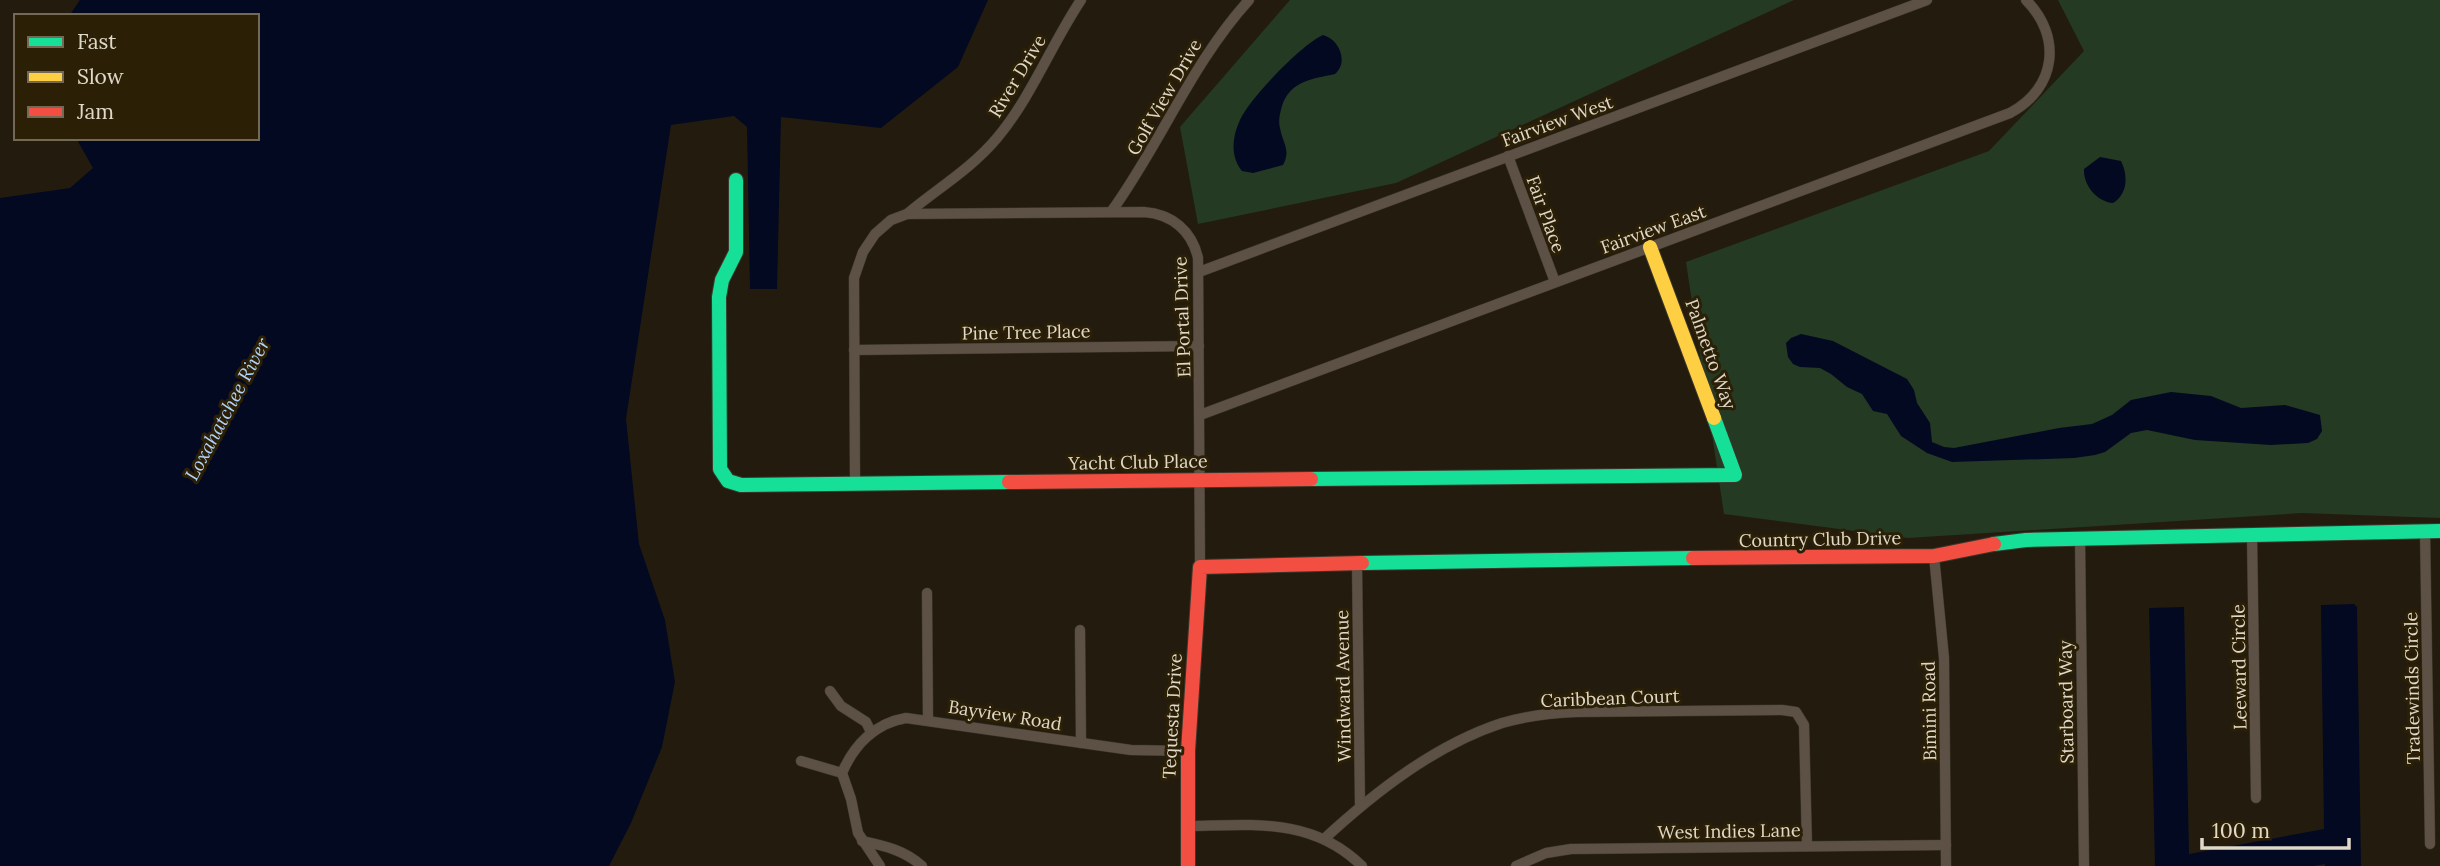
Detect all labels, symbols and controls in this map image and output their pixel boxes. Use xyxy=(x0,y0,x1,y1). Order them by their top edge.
legend xyxy=(14,14,259,140)
text: Fast xyxy=(77,28,117,55)
street label: River Drive xyxy=(983,30,1051,122)
street label: Golf View Drive xyxy=(1121,35,1207,159)
text: Slow xyxy=(77,63,124,90)
street label: Fairview West xyxy=(1498,90,1616,152)
text: Jam xyxy=(76,98,114,125)
street label: Fair Place xyxy=(1521,172,1571,256)
street label: Fairview East xyxy=(1597,199,1709,259)
street label: El Portal Drive xyxy=(1168,256,1196,378)
street label: Palmetto Way xyxy=(1680,296,1742,413)
street label: Pine Tree Place xyxy=(961,319,1091,345)
water label: Loxahatchee River xyxy=(179,333,275,484)
street label: Yacht Club Place xyxy=(1067,449,1208,475)
street label: Country Club Drive xyxy=(1739,526,1902,552)
street label: Leeward Circle xyxy=(2226,604,2252,730)
street label: Windward Avenue xyxy=(1330,610,1356,762)
street label: Tradewinds Circle xyxy=(2399,611,2425,764)
street label: Starboard Way xyxy=(2053,640,2079,764)
street label: Tequesta Drive xyxy=(1157,652,1187,779)
street label: Bimini Road xyxy=(1917,661,1941,761)
street label: Caribbean Court xyxy=(1540,684,1680,712)
street label: Bayview Road xyxy=(947,695,1064,735)
scale bar xyxy=(2202,806,2349,850)
text: 100 m xyxy=(2212,817,2270,844)
street label: West Indies Lane xyxy=(1657,818,1801,844)

